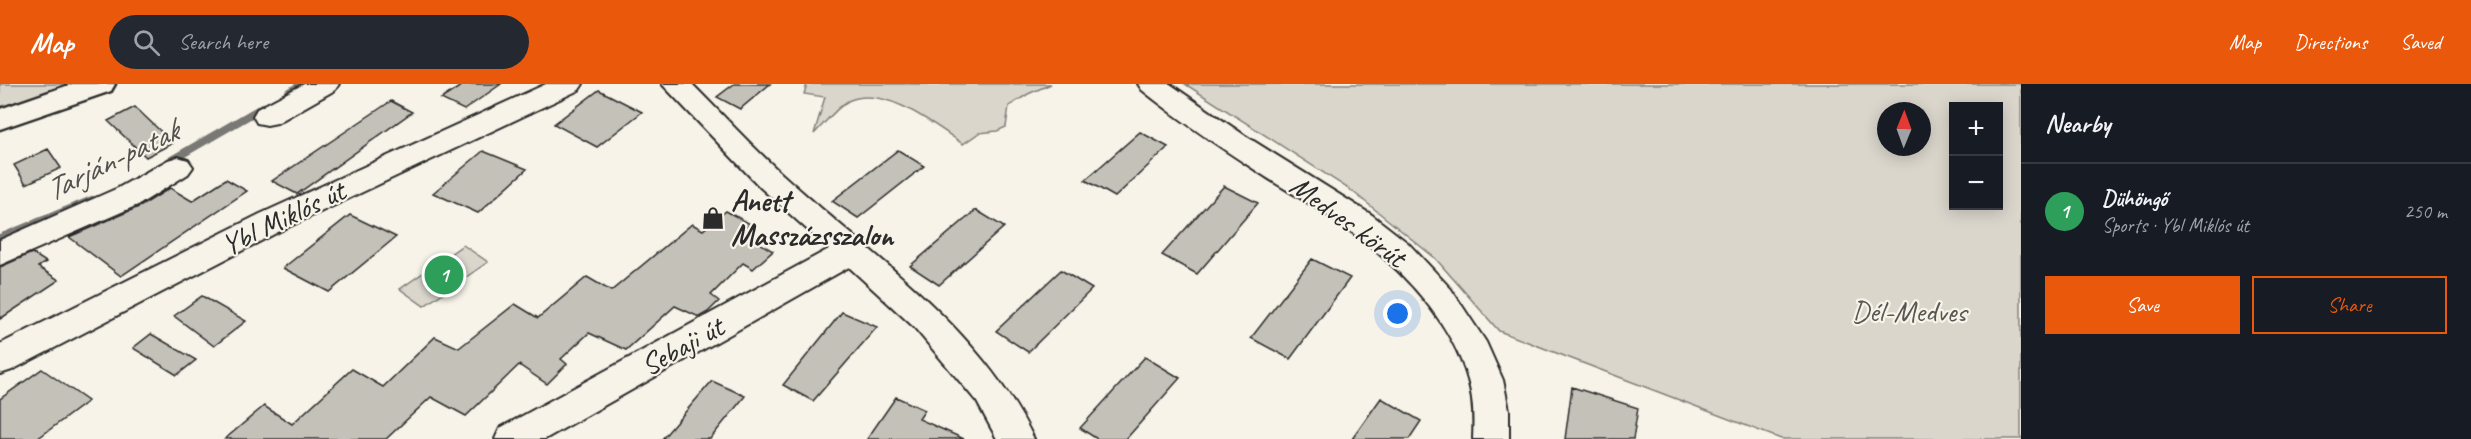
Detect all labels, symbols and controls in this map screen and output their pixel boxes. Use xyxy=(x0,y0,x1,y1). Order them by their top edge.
search box xyxy=(109,15,529,69)
text: Map xyxy=(30,25,73,60)
icon: search xyxy=(130,26,163,59)
text: Search here xyxy=(178,28,268,56)
text: Map xyxy=(2229,29,2261,55)
text: Directions xyxy=(2294,29,2367,55)
text: Saved xyxy=(2400,29,2441,55)
north arrow xyxy=(1877,102,1931,156)
map controls xyxy=(1949,102,2003,210)
button: + xyxy=(1949,102,2003,156)
text: Nearby xyxy=(2045,107,2110,140)
water label: Tarján-patak xyxy=(38,108,191,210)
button: − xyxy=(1949,156,2003,210)
street label: Medves körút xyxy=(1283,166,1416,277)
street label: Ybl Miklós út xyxy=(215,170,354,264)
place label: Anett Masszázsszalon xyxy=(731,182,895,254)
text: Dühöngő xyxy=(2102,185,2167,213)
text: 1 xyxy=(2060,199,2069,224)
text: 250 m xyxy=(2404,199,2447,224)
shop icon: Anett Masszázsszalon xyxy=(700,205,726,231)
text: Sports · Ybl Miklós út xyxy=(2102,213,2249,238)
pin: 1 xyxy=(424,252,464,297)
button: Save xyxy=(2045,276,2240,334)
button: Share xyxy=(2252,276,2447,334)
park label: Dél-Medves xyxy=(1852,292,1969,330)
your location xyxy=(1383,299,1412,328)
street label: Sebaji út xyxy=(634,306,733,384)

